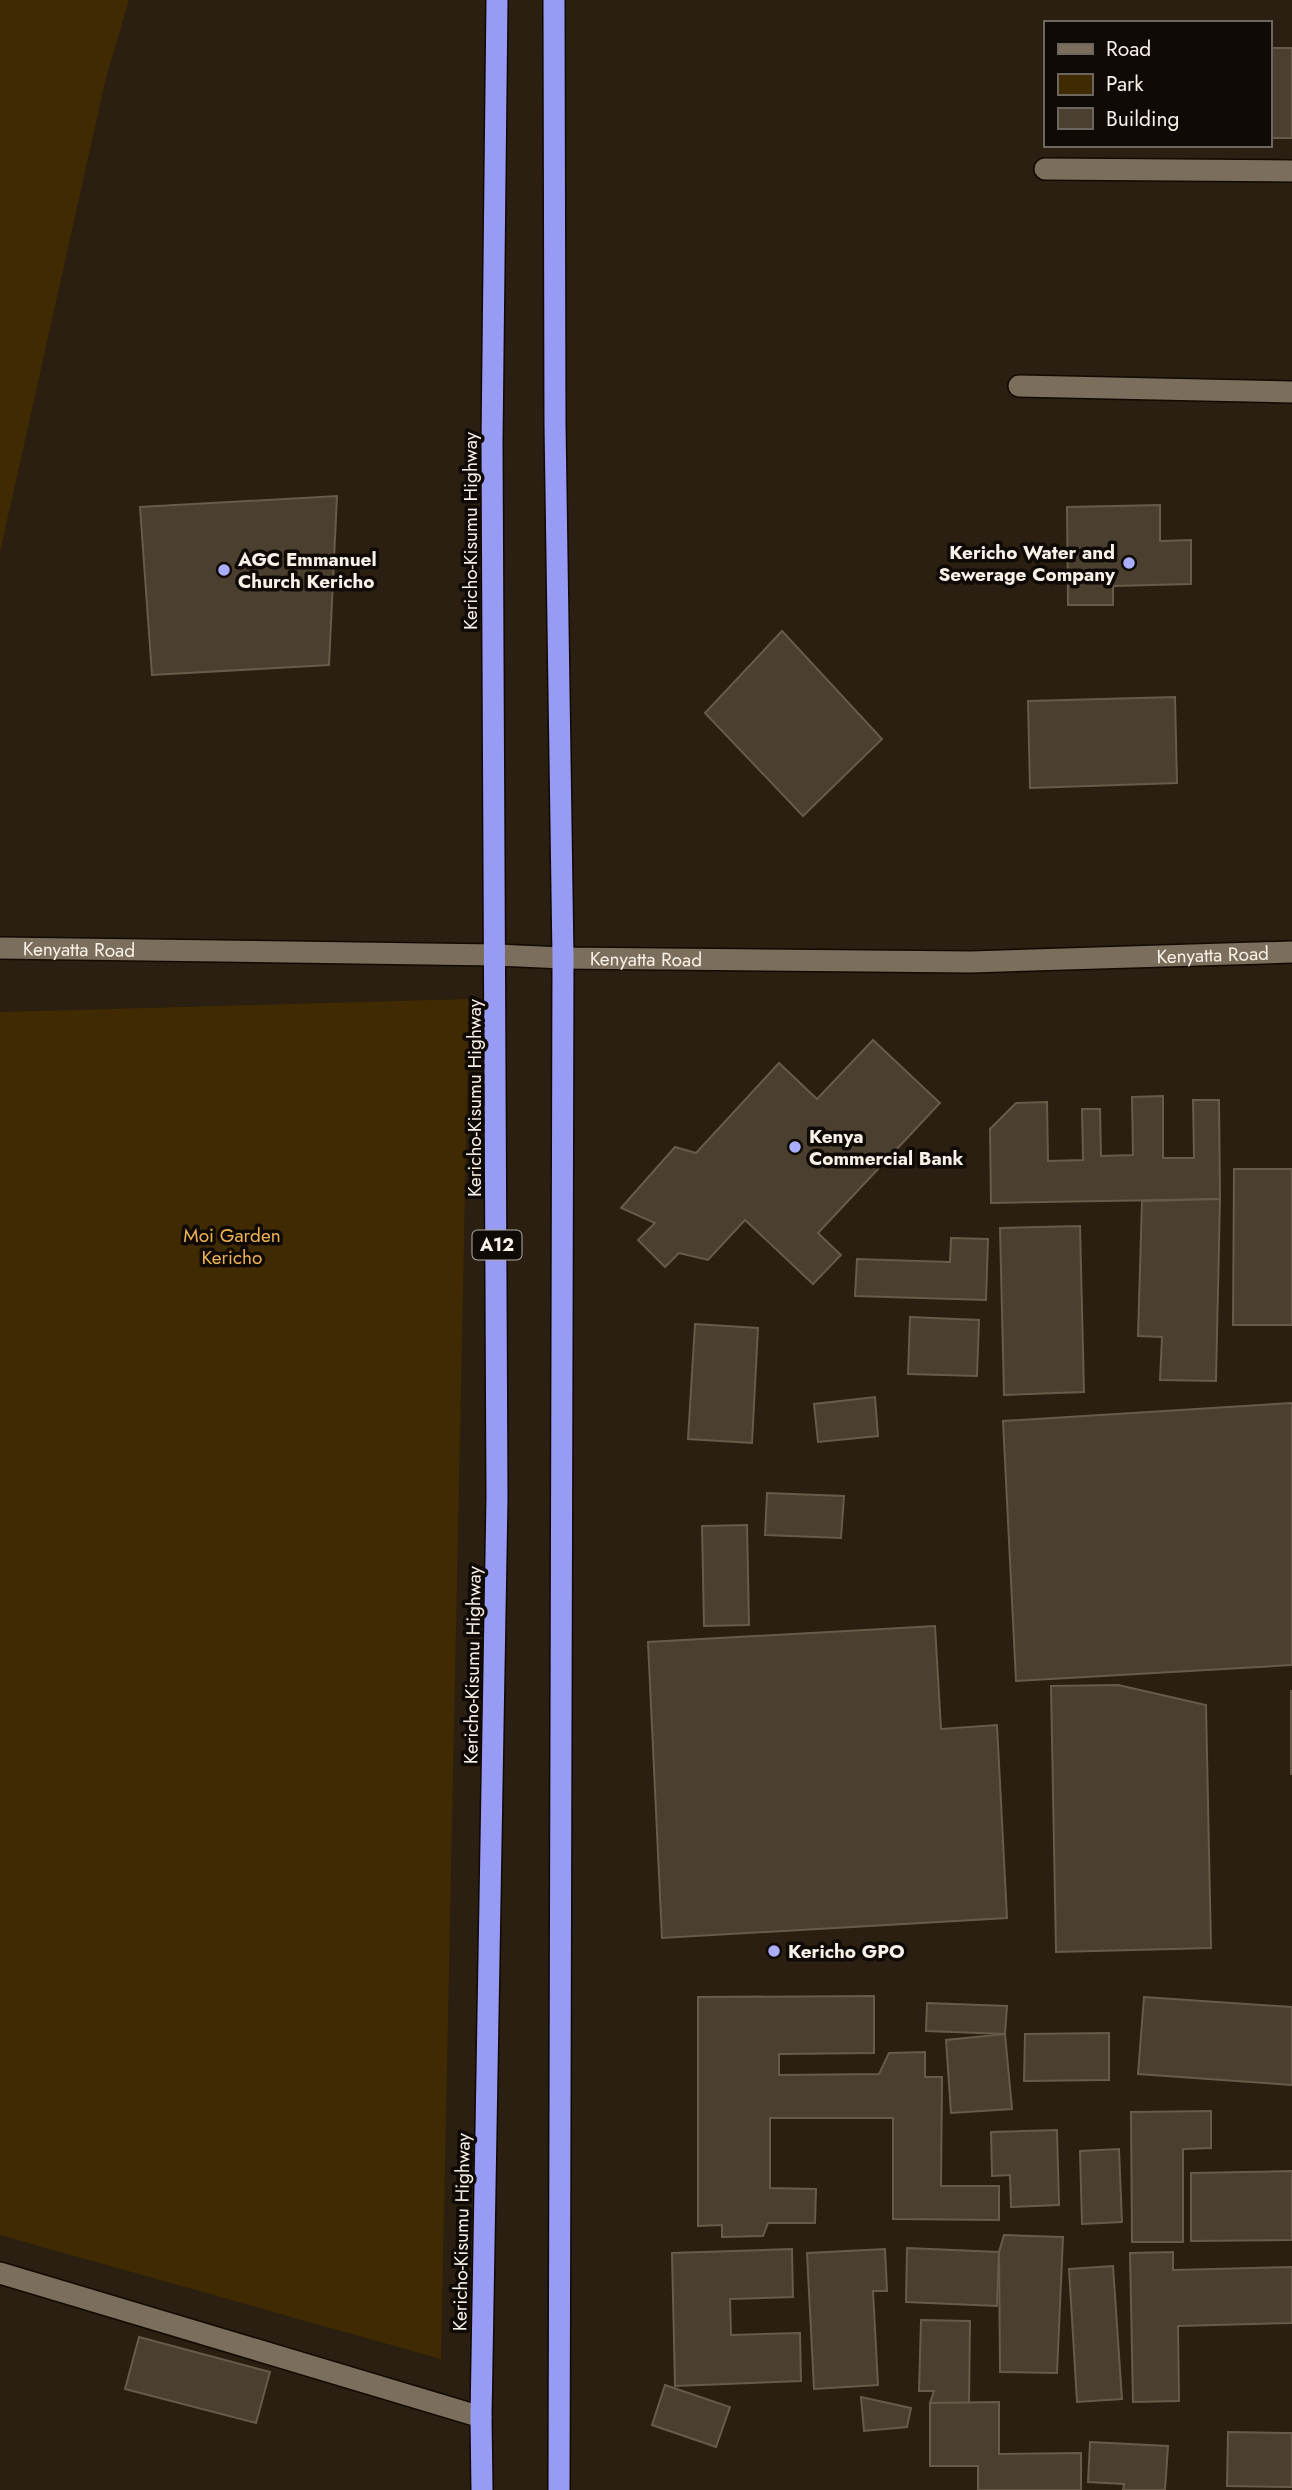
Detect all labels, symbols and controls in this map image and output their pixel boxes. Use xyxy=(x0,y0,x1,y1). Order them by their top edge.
legend xyxy=(1044,21,1271,147)
text: Road xyxy=(1106,34,1151,64)
text: Park xyxy=(1106,69,1144,99)
text: Building xyxy=(1106,104,1179,134)
street label: Kericho-Kisumu Highway xyxy=(457,431,484,630)
place label: Kericho Water and Sewerage Company xyxy=(938,539,1116,588)
place label: AGC Emmanuel Church Kericho xyxy=(237,546,377,595)
marker: Kericho Water and Sewerage Company xyxy=(1121,555,1137,571)
marker: AGC Emmanuel Church Kericho xyxy=(216,562,232,578)
street label: Kenyatta Road xyxy=(23,935,135,964)
street label: Kenyatta Road xyxy=(1156,940,1269,970)
street label: Kenyatta Road xyxy=(590,945,702,973)
street label: Kericho-Kisumu Highway xyxy=(461,998,488,1197)
place label: Kenya Commercial Bank xyxy=(809,1123,964,1172)
marker: Kenya Commercial Bank xyxy=(787,1139,803,1155)
park label: Moi Garden Kericho xyxy=(183,1222,281,1271)
road number: A12 xyxy=(472,1230,522,1260)
street label: Kericho-Kisumu Highway xyxy=(457,1565,488,1764)
place label: Kericho GPO xyxy=(788,1938,905,1965)
marker: Kericho GPO xyxy=(766,1943,782,1959)
street label: Kericho-Kisumu Highway xyxy=(446,2132,477,2331)

